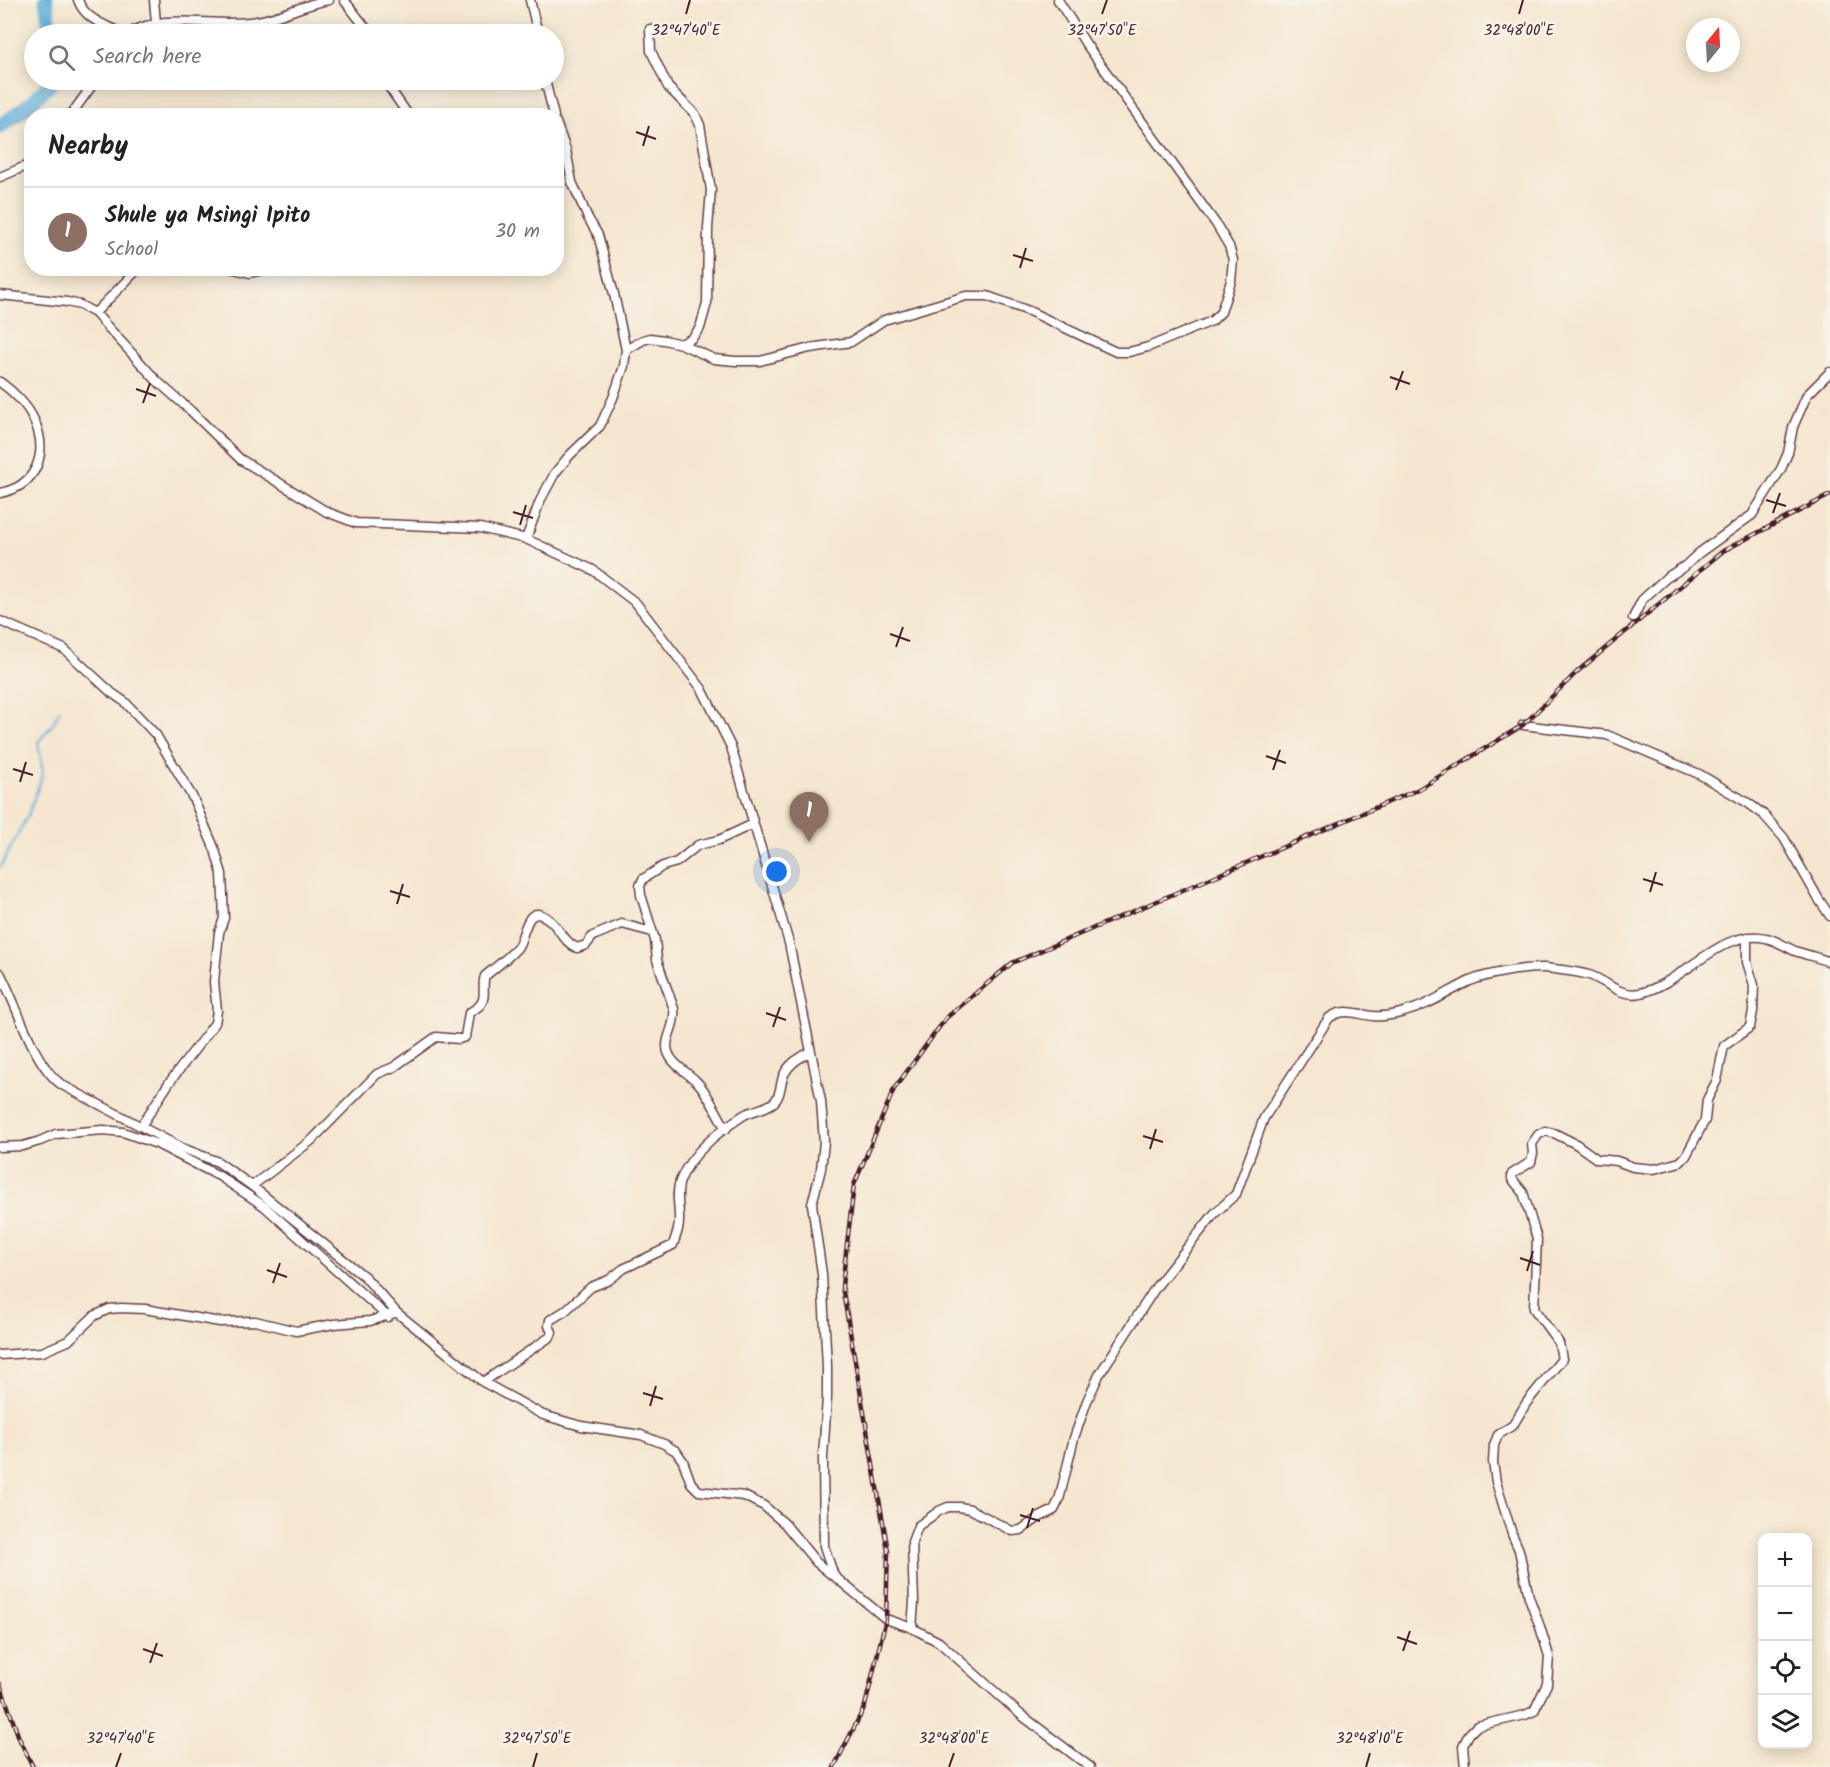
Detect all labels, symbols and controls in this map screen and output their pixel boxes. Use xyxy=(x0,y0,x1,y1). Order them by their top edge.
north arrow xyxy=(1686,18,1740,72)
text: 32°47'40"E xyxy=(651,19,722,43)
text: 32°47'50"E xyxy=(1067,19,1138,43)
text: 32°48'00"E xyxy=(1484,19,1556,43)
search box xyxy=(24,24,564,90)
text: Search here xyxy=(93,40,201,75)
icon: search xyxy=(45,41,78,74)
text: Nearby xyxy=(48,126,128,168)
text: Shule ya Msingi Ipito xyxy=(105,199,310,234)
text: 1 xyxy=(64,216,71,248)
text: 30 m xyxy=(495,216,540,248)
text: School xyxy=(105,234,158,266)
pin: 1 xyxy=(790,792,828,842)
your location xyxy=(762,857,791,886)
map controls xyxy=(1758,1533,1812,1749)
button: + xyxy=(1758,1533,1812,1587)
button: − xyxy=(1758,1587,1812,1641)
button: locate xyxy=(1758,1641,1812,1695)
button: layers xyxy=(1758,1695,1812,1749)
text: 32°47'40"E xyxy=(86,1727,157,1751)
text: 32°47'50"E xyxy=(502,1727,573,1751)
text: 32°48'00"E xyxy=(919,1727,991,1751)
text: 32°48'10"E xyxy=(1336,1727,1405,1751)

